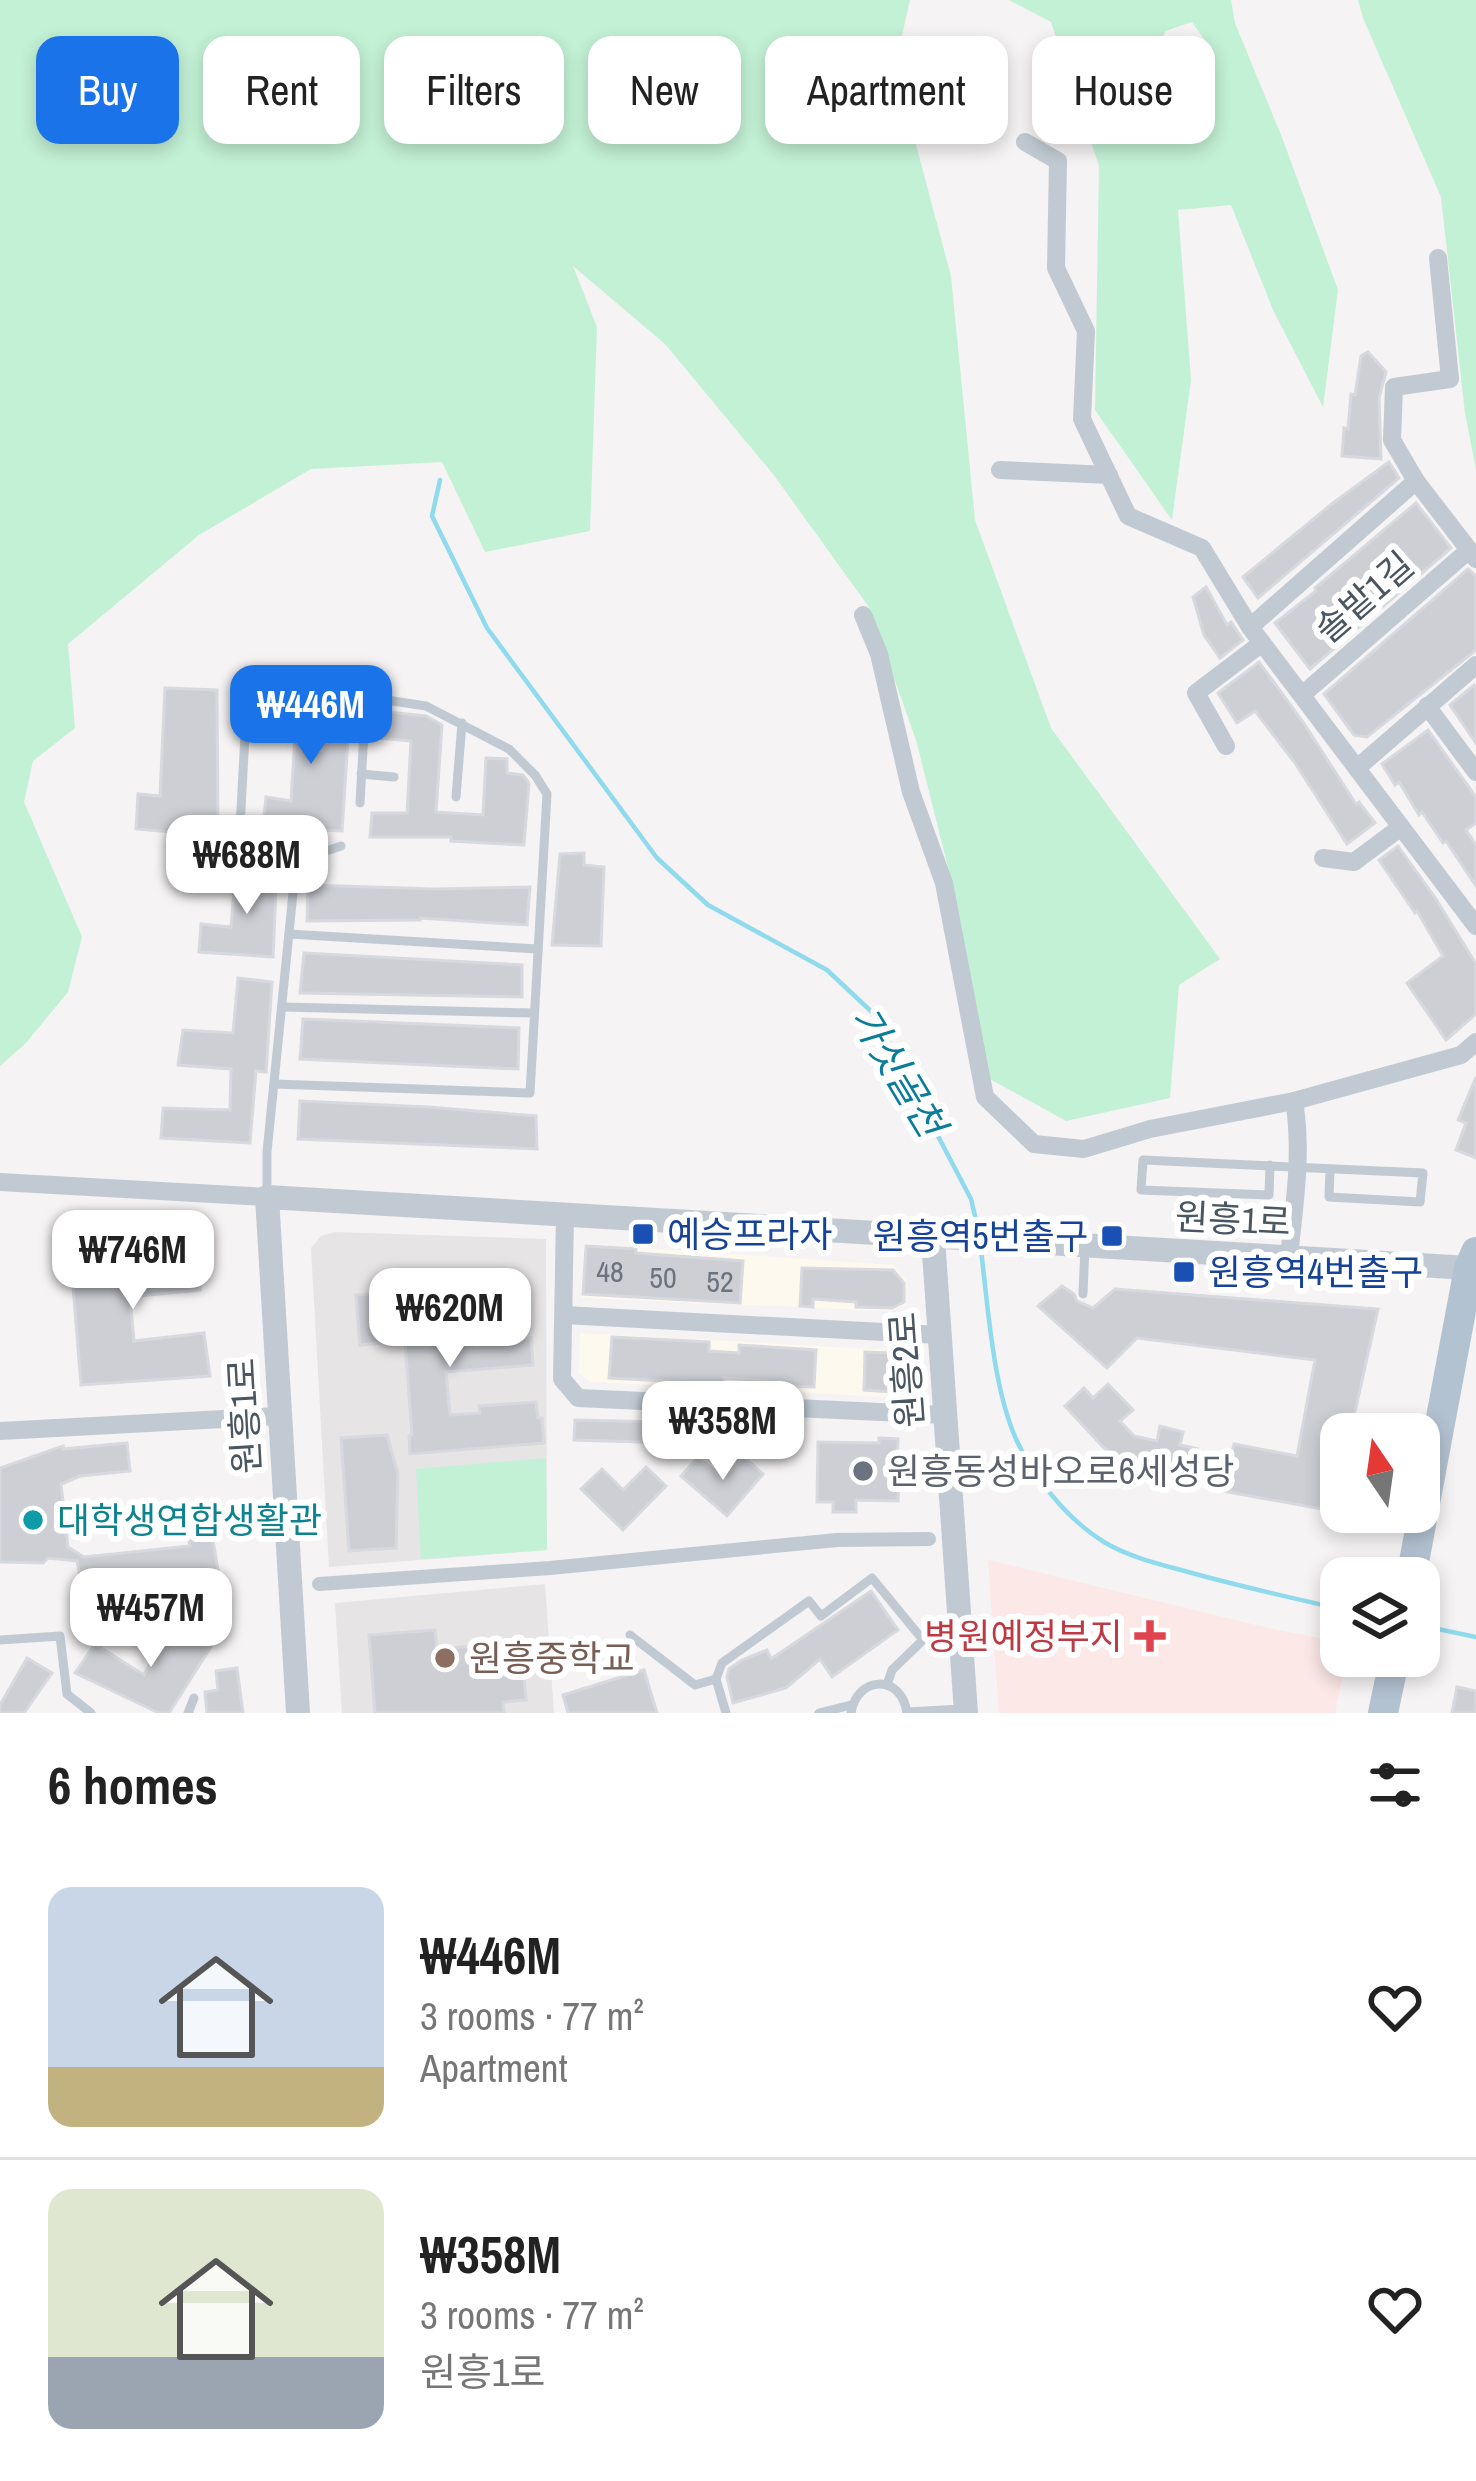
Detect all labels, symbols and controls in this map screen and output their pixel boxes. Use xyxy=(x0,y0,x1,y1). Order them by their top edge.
chip: Buy xyxy=(36,36,179,144)
chip: Rent xyxy=(203,36,360,144)
chip: Filters xyxy=(384,36,564,144)
chip: New xyxy=(588,36,741,144)
chip: Apartment xyxy=(765,36,1008,144)
chip: House xyxy=(1032,36,1215,144)
street label: 솔밭1길 xyxy=(1305,541,1423,653)
pin: ₩446M xyxy=(227,665,395,767)
text: ₩446M xyxy=(257,678,365,730)
pin: ₩688M xyxy=(163,815,331,917)
text: ₩688M xyxy=(193,828,301,880)
water label: 가싯골천 xyxy=(839,996,959,1149)
street label: 원흥1로 xyxy=(1174,1192,1292,1246)
pin: ₩746M xyxy=(49,1210,217,1312)
place label: 예승프라자 xyxy=(667,1210,833,1258)
place label: 원흥역5번출구 xyxy=(873,1212,1088,1260)
marker: 예승프라자 xyxy=(630,1221,656,1247)
text: ₩746M xyxy=(79,1223,187,1275)
marker: 원흥역5번출구 xyxy=(1099,1223,1125,1249)
place label: 원흥역4번출구 xyxy=(1208,1248,1423,1296)
house number: 48 xyxy=(596,1251,624,1291)
house number: 50 xyxy=(649,1257,677,1297)
marker: 원흥역4번출구 xyxy=(1171,1259,1197,1285)
house number: 52 xyxy=(706,1261,734,1301)
pin: ₩620M xyxy=(366,1268,534,1370)
text: ₩620M xyxy=(396,1281,504,1333)
street label: 원흥2로 xyxy=(878,1311,934,1429)
street label: 원흥1로 xyxy=(217,1357,271,1475)
pin: ₩358M xyxy=(639,1381,807,1483)
text: ₩358M xyxy=(669,1394,777,1446)
north arrow xyxy=(1320,1413,1440,1533)
map controls xyxy=(1320,1413,1440,1677)
place label: 원흥동성바오로6세성당 xyxy=(887,1447,1235,1495)
marker: 원흥동성바오로6세성당 xyxy=(850,1458,876,1484)
place label: 대학생연합생활관 xyxy=(57,1496,322,1544)
marker: 대학생연합생활관 xyxy=(20,1507,46,1533)
button: layers xyxy=(1320,1557,1440,1677)
pin: ₩457M xyxy=(67,1568,235,1670)
text: ₩457M xyxy=(97,1581,205,1633)
place label: 병원예정부지 xyxy=(924,1612,1123,1660)
marker: 병원예정부지 xyxy=(1134,1620,1166,1652)
place label: 원흥중학교 xyxy=(469,1634,635,1682)
marker: 원흥중학교 xyxy=(432,1645,458,1671)
text: 6 homes xyxy=(48,1751,218,1820)
icon: filters xyxy=(1362,1752,1428,1818)
text: ₩446M xyxy=(420,1921,561,1990)
icon: home xyxy=(144,1935,288,2079)
icon: heart xyxy=(1362,1974,1428,2040)
text: 3 rooms · 77 m² xyxy=(420,1990,644,2042)
text: Apartment xyxy=(420,2042,568,2094)
text: ₩358M xyxy=(420,2220,561,2289)
icon: home xyxy=(144,2237,288,2381)
icon: heart xyxy=(1362,2276,1428,2342)
text: 3 rooms · 77 m² xyxy=(420,2289,644,2341)
text: 원흥1로 xyxy=(420,2346,545,2398)

